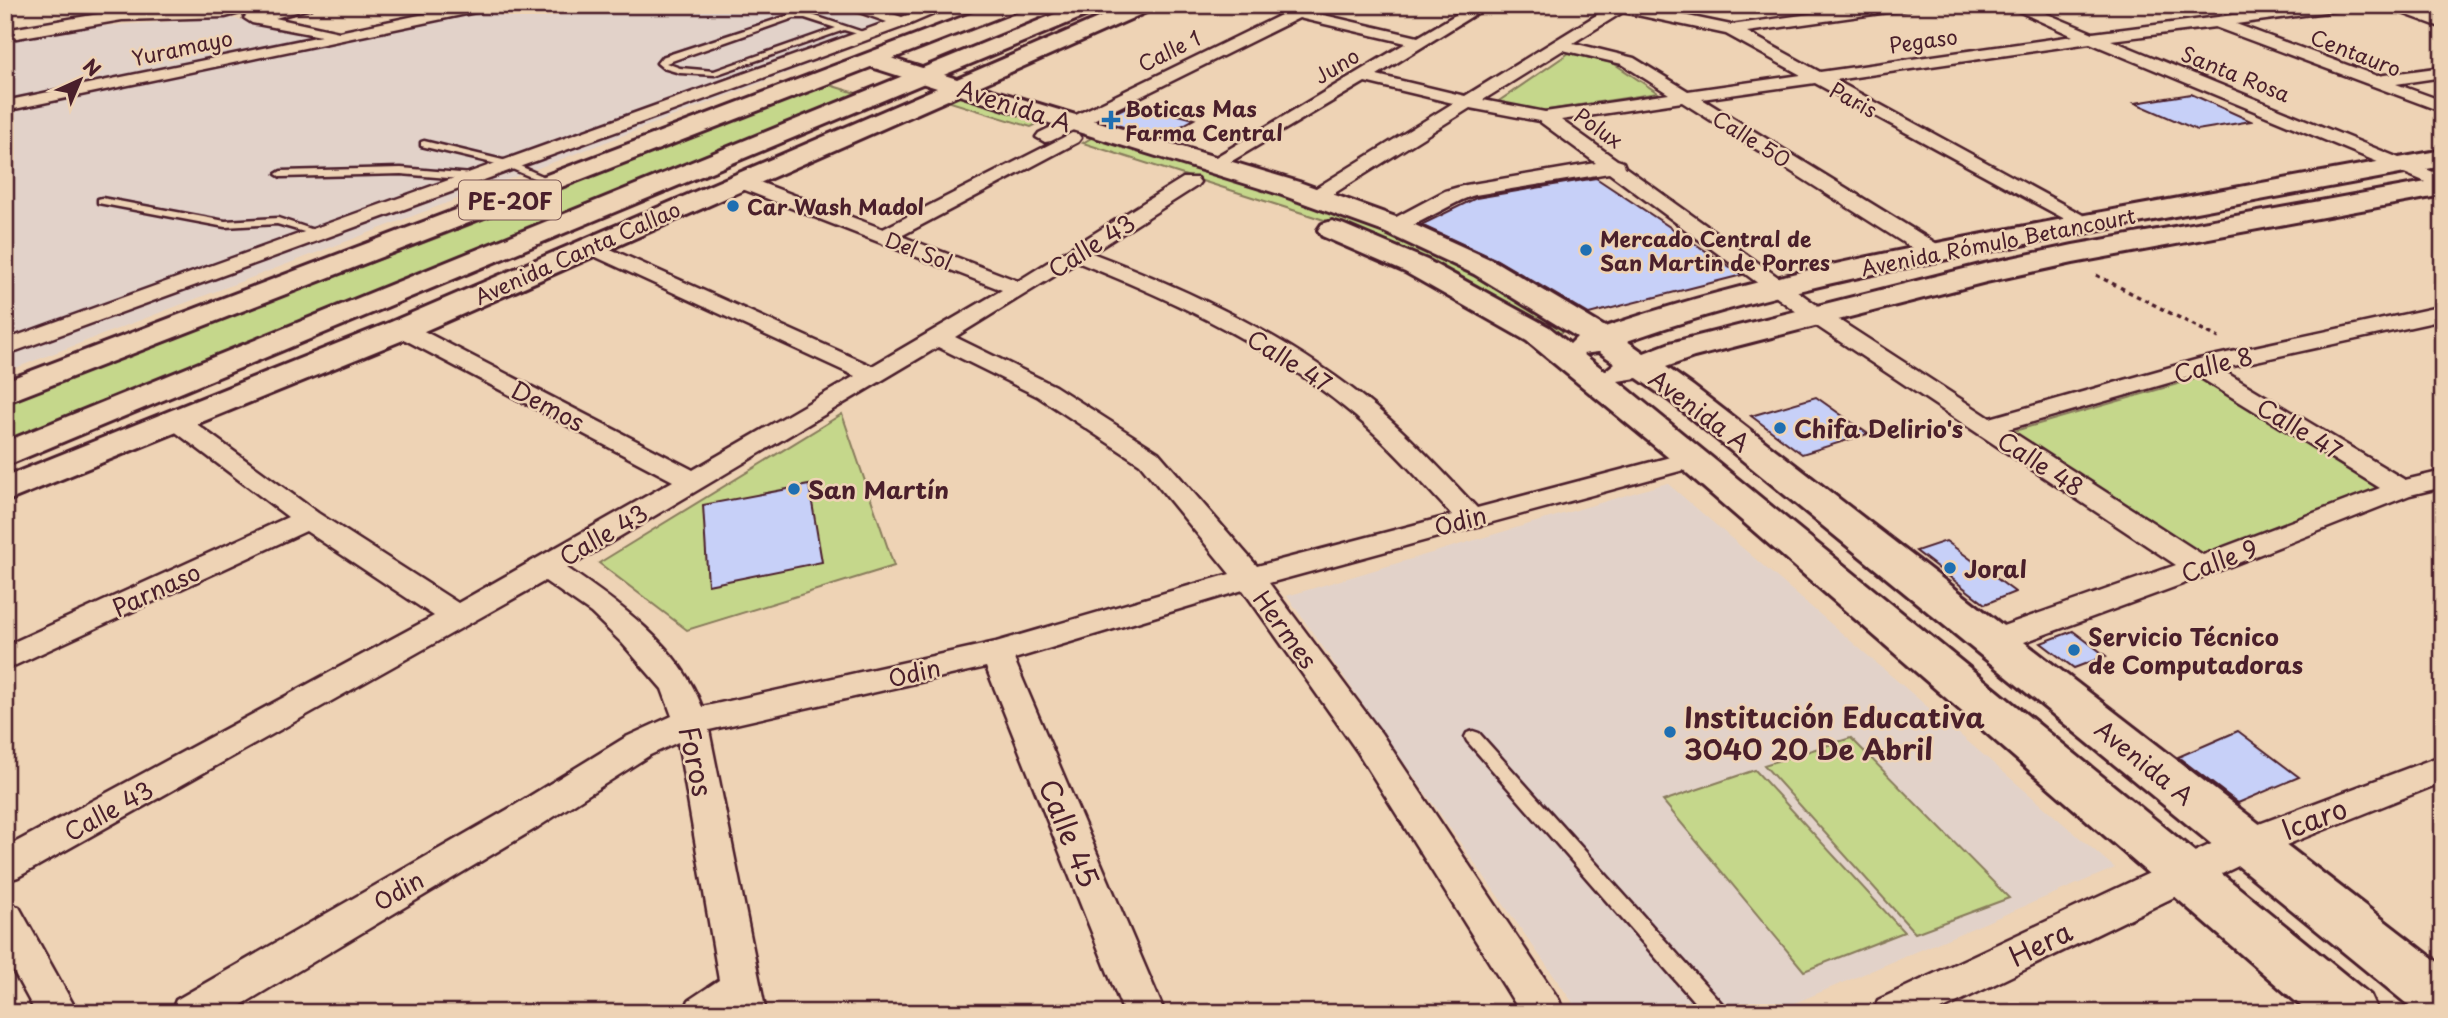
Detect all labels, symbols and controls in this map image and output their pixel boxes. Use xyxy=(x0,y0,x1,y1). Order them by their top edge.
street label: Pegaso xyxy=(1886,19,1960,61)
street label: Centauro xyxy=(2306,20,2406,84)
street label: Yuramayo xyxy=(129,21,235,73)
street label: Calle 1 xyxy=(1132,21,1206,79)
street label: Santa Rosa xyxy=(2177,37,2295,109)
street label: Juno xyxy=(1307,39,1365,91)
north arrow xyxy=(46,46,116,116)
text: N xyxy=(77,52,108,82)
street label: Avenida A xyxy=(953,70,1077,140)
street label: Paris xyxy=(1824,73,1884,125)
place label: Boticas Mas Farma Central xyxy=(1125,92,1283,148)
street label: Polux xyxy=(1568,99,1630,155)
street label: Calle 50 xyxy=(1707,101,1797,175)
marker: Boticas Mas Farma Central xyxy=(1103,112,1119,128)
road number: PE-20F xyxy=(459,181,561,220)
place label: Car Wash Madol xyxy=(747,190,924,222)
street label: Avenida Canta Callao xyxy=(469,192,685,312)
marker: Car Wash Madol xyxy=(725,198,741,214)
street label: Avenida Rómulo Betancourt xyxy=(1858,199,2138,283)
street label: Calle 43 xyxy=(1040,204,1142,286)
place label: Mercado Central de San Martin de Porres xyxy=(1600,222,1830,278)
street label: Del Sol xyxy=(881,223,957,277)
marker: Mercado Central de San Martin de Porres xyxy=(1578,242,1594,258)
street label: Calle 47 xyxy=(1241,320,1340,400)
street label: Calle 8 xyxy=(2170,337,2256,391)
street label: Avenida A xyxy=(1642,360,1758,460)
street label: Demos xyxy=(505,371,591,439)
street label: Calle 47 xyxy=(2250,388,2350,468)
place label: Chifa Delirio's xyxy=(1794,410,1963,446)
marker: Chifa Delirio's xyxy=(1772,420,1788,436)
street label: Calle 48 xyxy=(1991,422,2091,504)
place label: San Martín xyxy=(808,471,949,507)
marker: San Martín xyxy=(786,481,802,497)
street label: Calle 43 xyxy=(552,494,654,574)
street label: Odin xyxy=(1430,496,1490,544)
street label: Calle 9 xyxy=(2175,529,2263,591)
place label: Joral xyxy=(1964,550,2027,586)
street label: Parnaso xyxy=(106,553,206,625)
marker: Joral xyxy=(1942,560,1958,576)
street label: Hermes xyxy=(1245,582,1327,676)
place label: Servicio Técnico de Computadoras xyxy=(2088,618,2303,682)
marker: Servicio Técnico de Computadoras xyxy=(2066,642,2082,658)
street label: Odin xyxy=(884,648,944,696)
place label: Institución Educativa 3040 20 De Abril xyxy=(1684,695,1985,770)
street label: Avenida A xyxy=(2088,711,2202,813)
street label: Foros xyxy=(669,722,725,800)
marker: Institución Educativa 3040 20 De Abril xyxy=(1662,724,1678,740)
street label: Calle 43 xyxy=(57,771,159,849)
street label: Calle 45 xyxy=(1029,772,1111,894)
street label: Icaro xyxy=(2275,786,2353,850)
street label: Odin xyxy=(366,861,430,919)
street label: Hera xyxy=(2001,909,2080,977)

